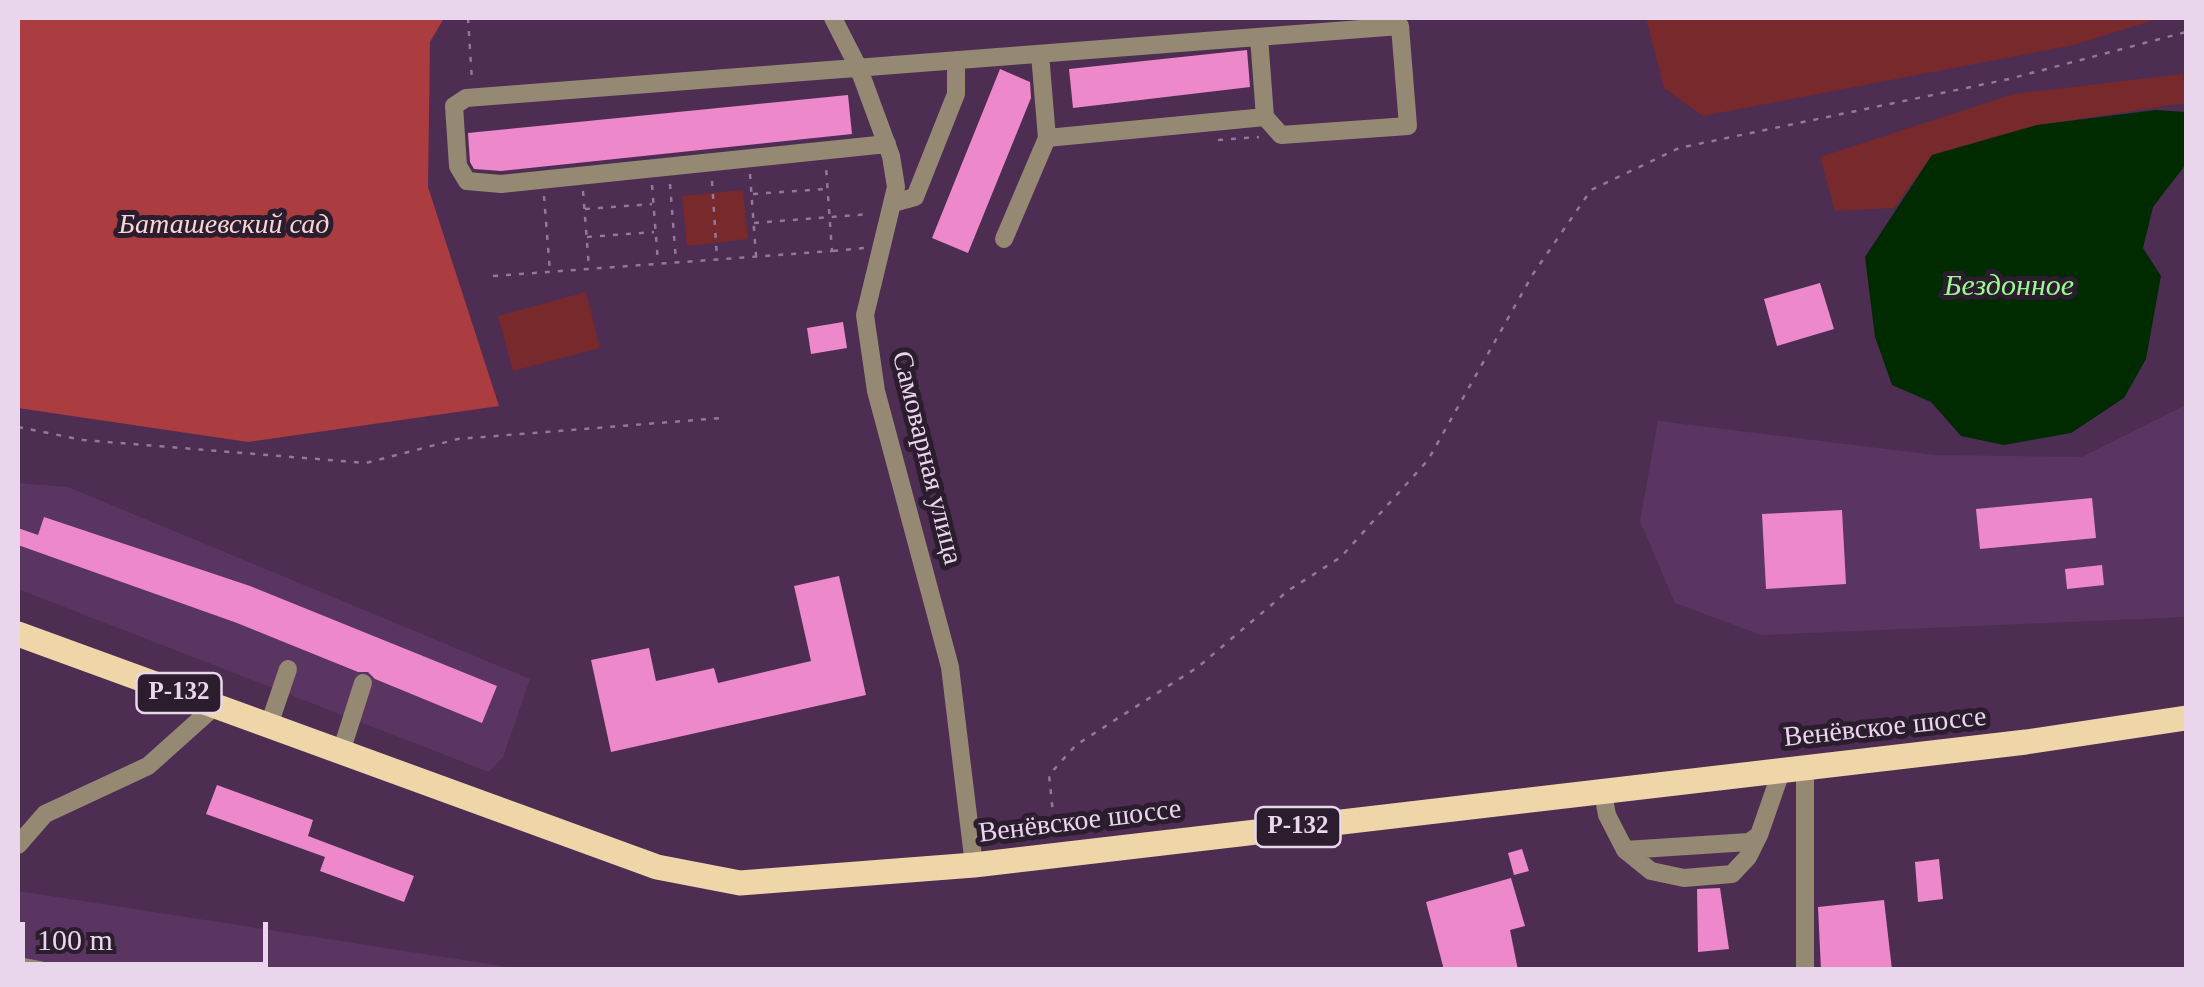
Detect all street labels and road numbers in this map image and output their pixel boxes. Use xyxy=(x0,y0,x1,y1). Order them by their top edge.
street label: Самоварная улица xyxy=(883,348,969,568)
road number: Р-132 xyxy=(136,673,222,713)
street label: Венёвское шоссе xyxy=(1782,701,1988,755)
street label: Венёвское шоссе xyxy=(977,793,1183,851)
road number: Р-132 xyxy=(1256,807,1340,847)

